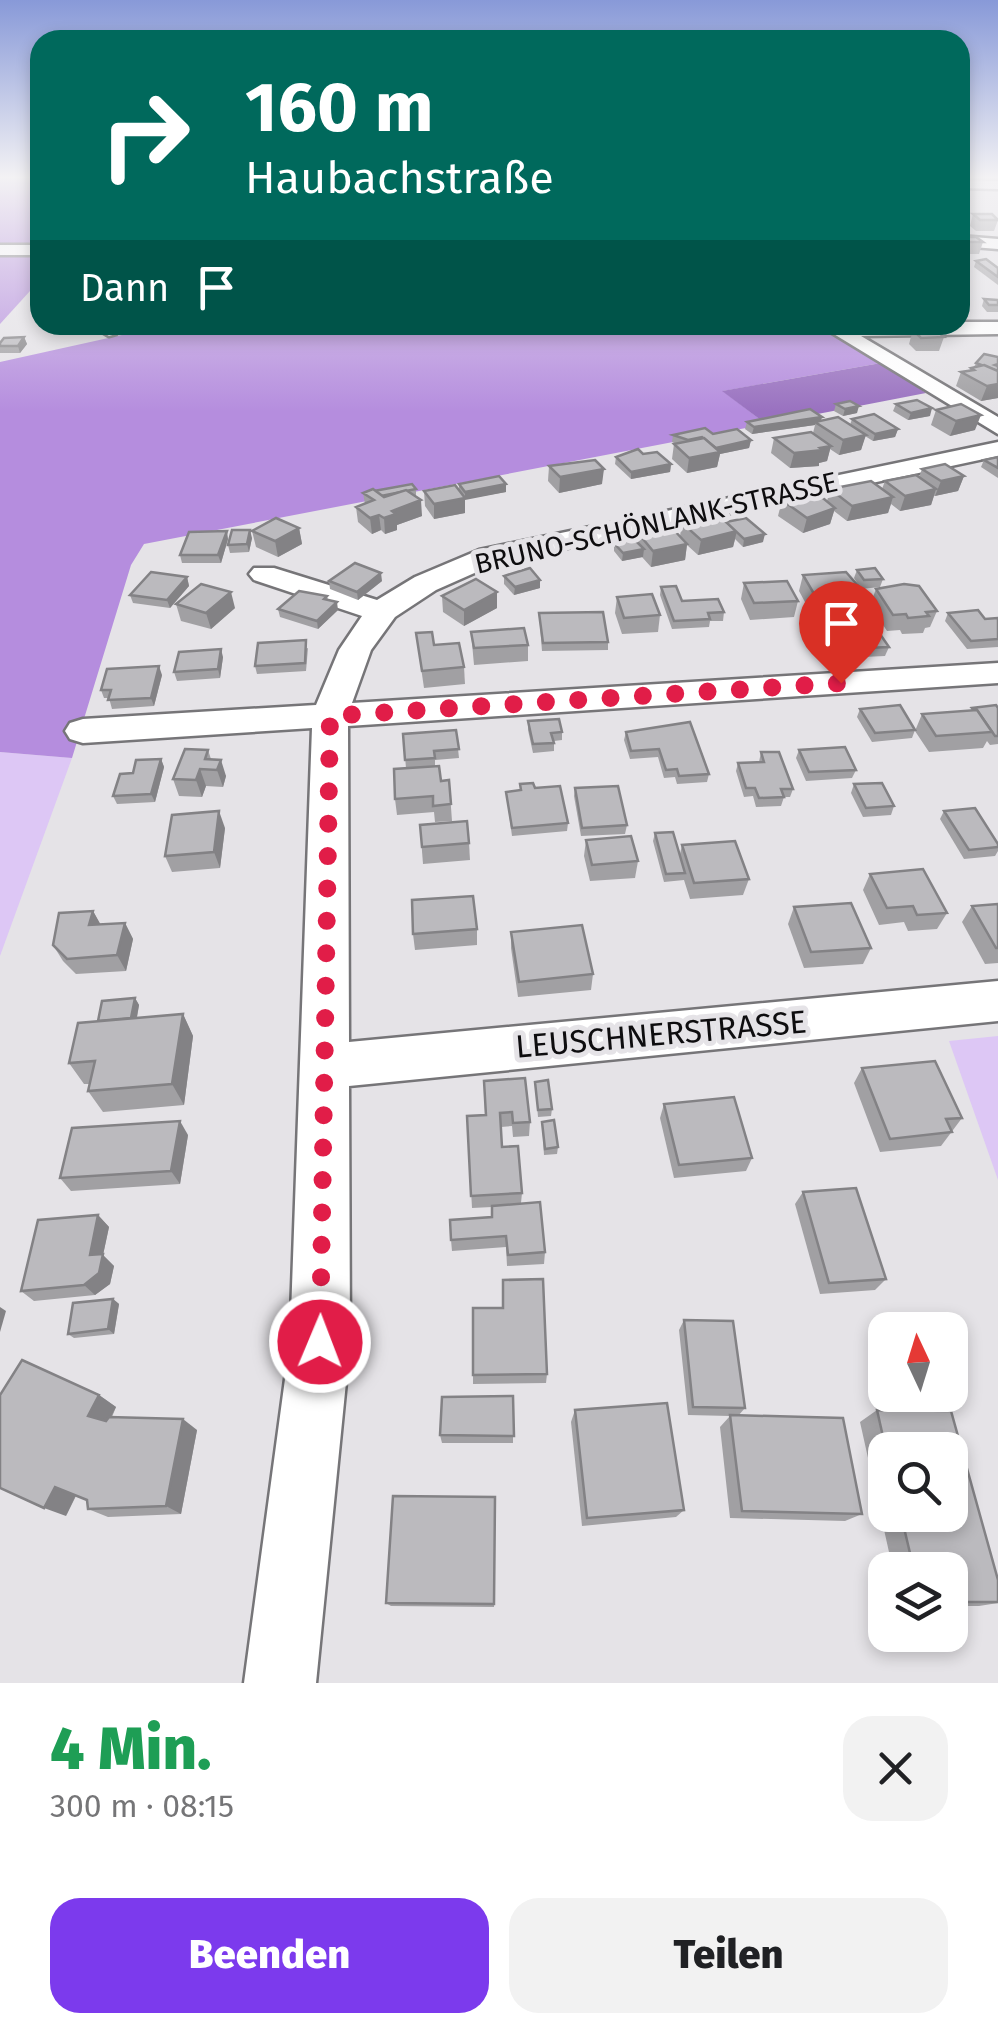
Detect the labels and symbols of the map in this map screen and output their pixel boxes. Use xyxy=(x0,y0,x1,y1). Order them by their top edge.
street label: BRUNO-SCHÖNLANK-STRASSE xyxy=(471,465,841,581)
pin xyxy=(799,581,884,684)
street label: LEUSCHNERSTRASSE xyxy=(514,1002,808,1066)
position arrow xyxy=(268,1290,372,1394)
north arrow xyxy=(868,1312,968,1412)

